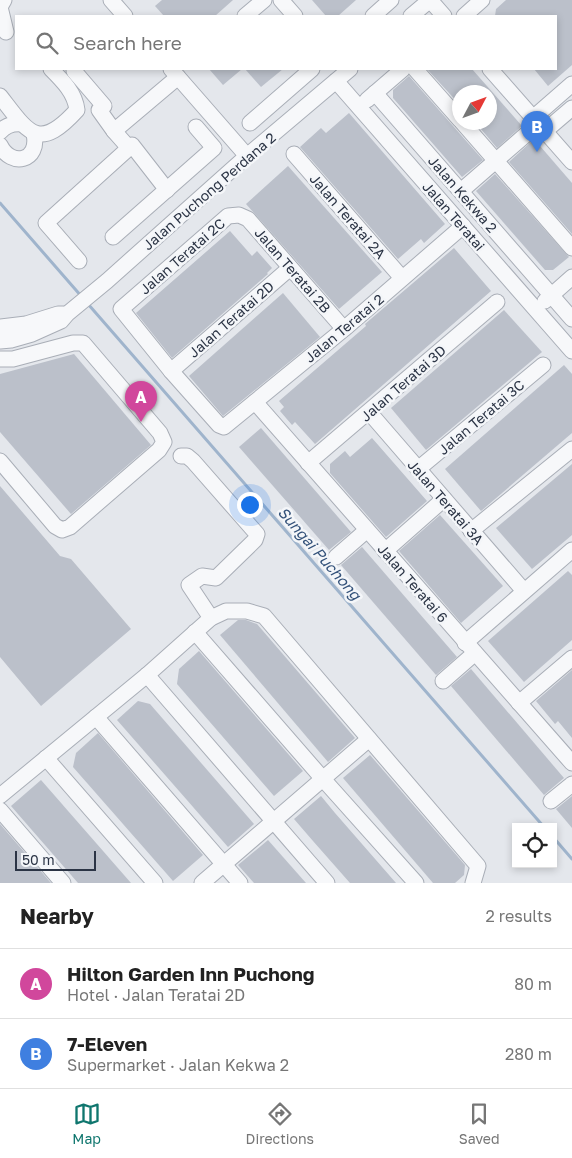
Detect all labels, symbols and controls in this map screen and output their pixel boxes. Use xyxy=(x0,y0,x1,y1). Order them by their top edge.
search box xyxy=(15,15,557,70)
icon: search xyxy=(33,29,61,57)
text: Search here xyxy=(73,31,182,54)
north arrow xyxy=(452,85,497,130)
pin: B xyxy=(521,111,553,152)
street label: Jalan Puchong Perdana 2 xyxy=(139,129,279,253)
street label: Jalan Kekwa 2 xyxy=(425,152,501,236)
street label: Jalan Teratai 2A xyxy=(306,170,390,262)
street label: Jalan Teratai xyxy=(419,178,489,254)
street label: Jalan Teratai 2C xyxy=(136,214,228,298)
street label: Jalan Teratai 2B xyxy=(251,224,335,316)
street label: Jalan Teratai 2D xyxy=(185,277,277,361)
street label: Jalan Teratai 2 xyxy=(301,290,387,366)
street label: Jalan Teratai 3D xyxy=(357,341,449,425)
street label: Jalan Teratai 3C xyxy=(434,376,528,458)
pin: A xyxy=(125,381,157,422)
street label: Jalan Teratai 3A xyxy=(404,456,488,548)
your location xyxy=(237,492,263,518)
water label: Sungai Puchong xyxy=(274,503,366,605)
street label: Jalan Teratai 6 xyxy=(374,540,452,626)
map controls xyxy=(512,823,557,868)
button: locate xyxy=(512,823,557,868)
scale bar xyxy=(15,848,96,871)
text: 50 m xyxy=(22,851,55,868)
text: Nearby xyxy=(20,903,94,929)
text: 2 results xyxy=(486,906,552,926)
text: Hilton Garden Inn Puchong xyxy=(67,962,314,985)
text: A xyxy=(30,974,42,994)
text: 80 m xyxy=(514,974,552,994)
text: Hotel · Jalan Teratai 2D xyxy=(67,985,245,1005)
text: 7-Eleven xyxy=(67,1032,147,1055)
text: B xyxy=(30,1044,42,1064)
text: 280 m xyxy=(505,1044,552,1064)
text: Supermarket · Jalan Kekwa 2 xyxy=(67,1055,289,1075)
tab: Map xyxy=(72,1100,101,1147)
tab: Directions xyxy=(246,1100,314,1147)
tab: Saved xyxy=(459,1100,500,1147)

